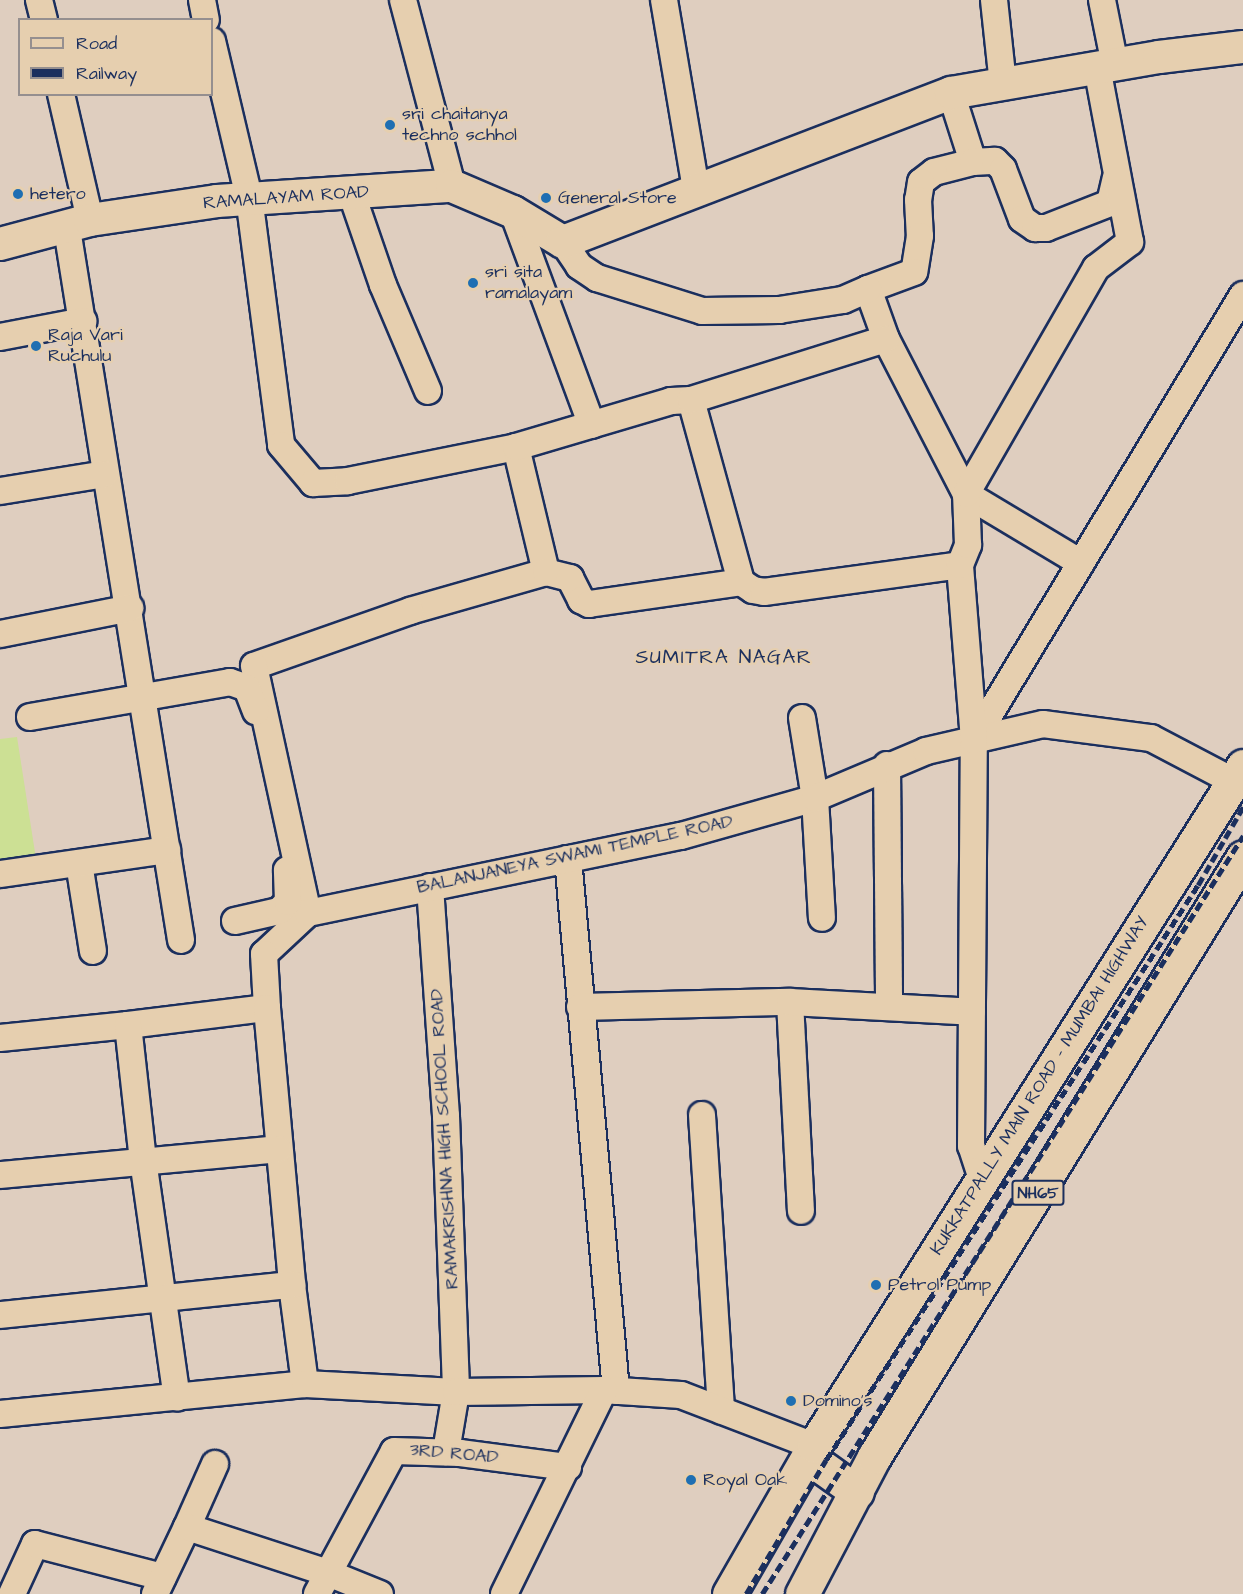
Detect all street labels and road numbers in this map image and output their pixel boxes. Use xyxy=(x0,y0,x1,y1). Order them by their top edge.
street label: RAMALAYAM ROAD xyxy=(202,181,370,215)
street label: BALANJANEYA SWAMI TEMPLE ROAD xyxy=(415,811,735,899)
street label: KUKKATPALLY MAIN ROAD - MUMBAI HIGHWAY xyxy=(926,913,1154,1259)
street label: RAMAKRISHNA HIGH SCHOOL ROAD xyxy=(426,988,464,1290)
road number: NH65 xyxy=(1011,1180,1065,1206)
street label: 3RD ROAD xyxy=(409,1439,499,1469)

